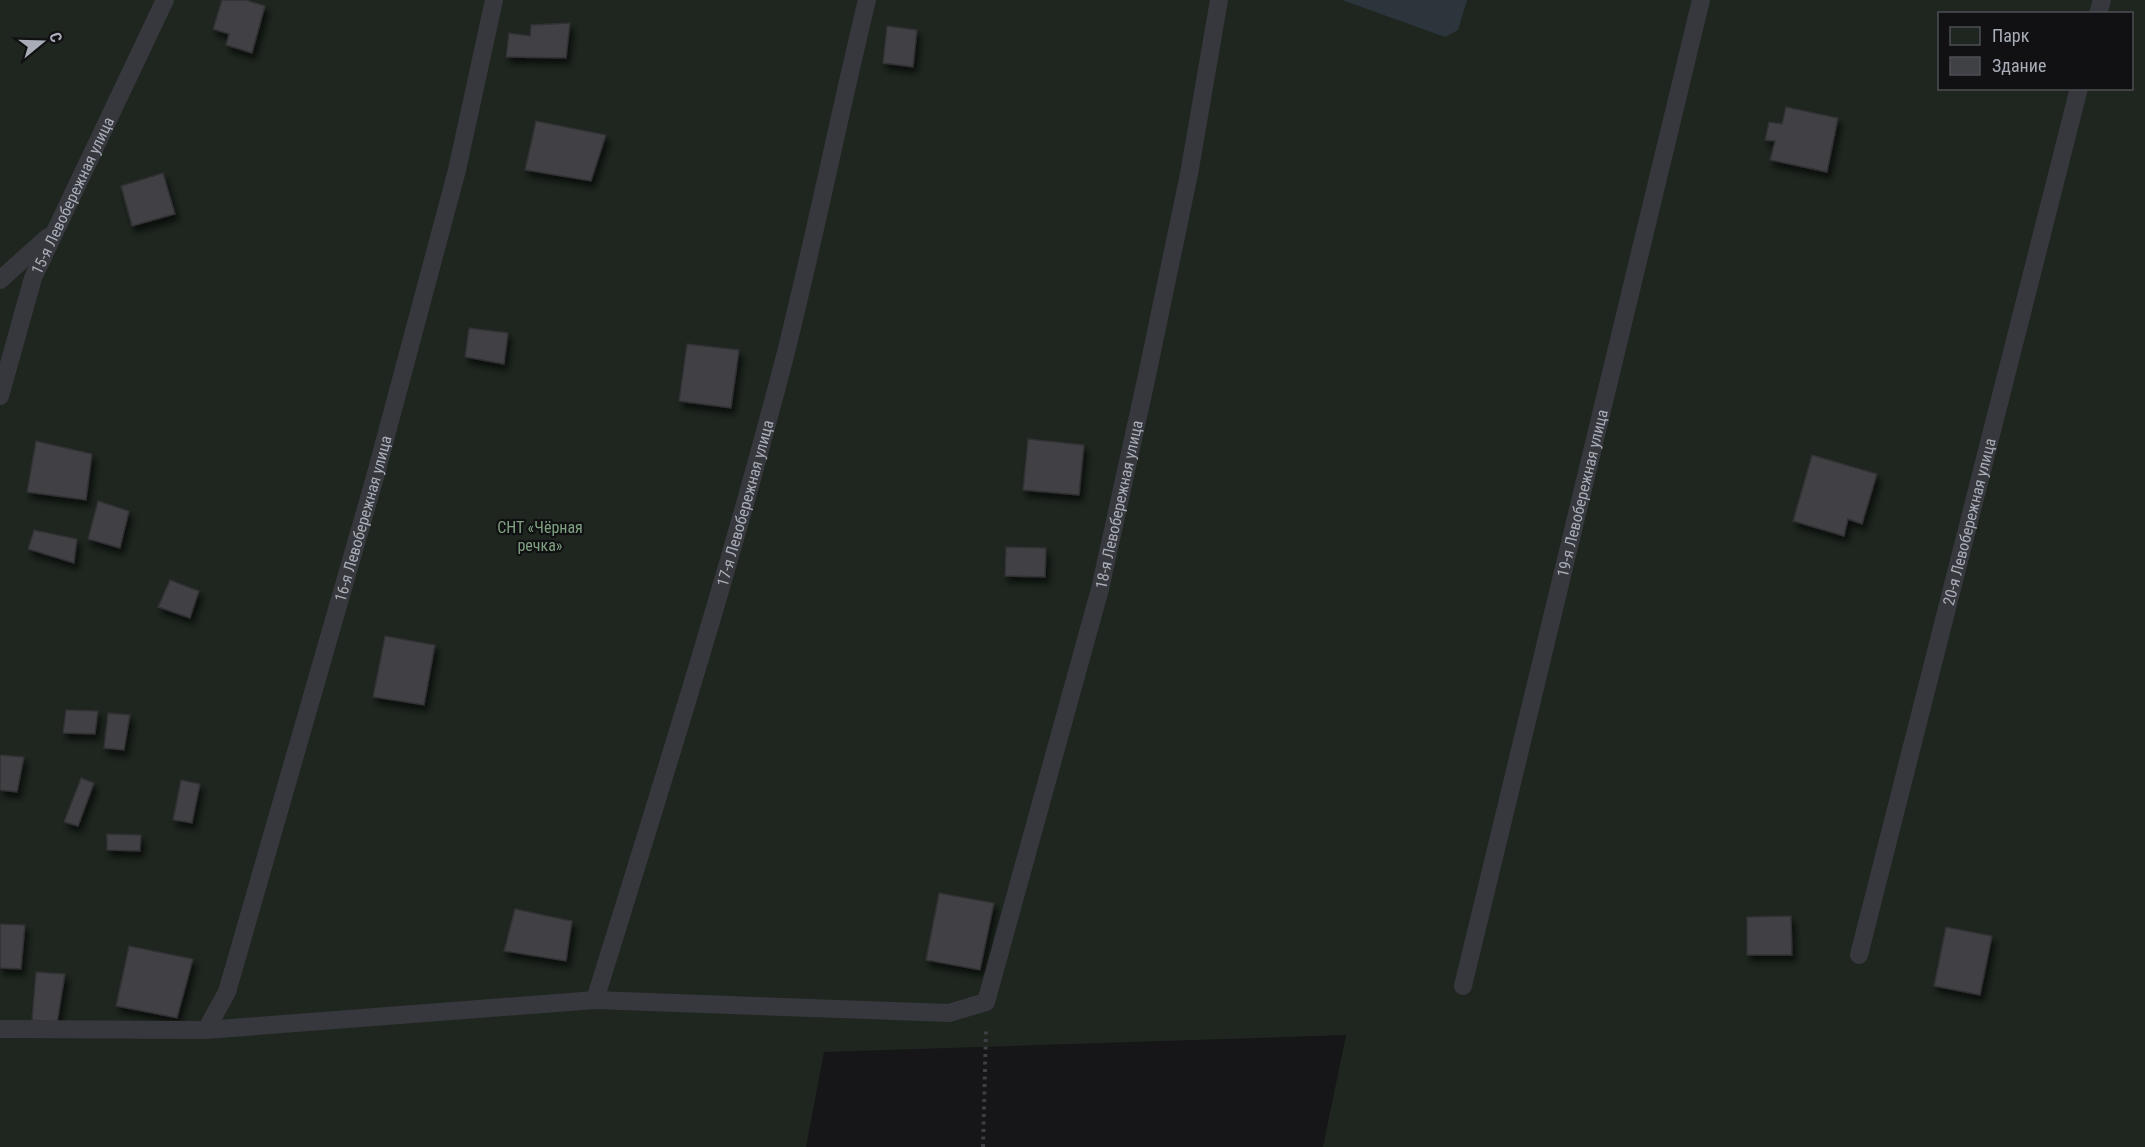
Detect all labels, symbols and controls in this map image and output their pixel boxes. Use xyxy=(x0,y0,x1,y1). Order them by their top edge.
north arrow xyxy=(12,12,72,72)
legend xyxy=(1938,12,2133,90)
text: Парк xyxy=(1992,25,2030,46)
text: С xyxy=(45,30,66,45)
text: Здание xyxy=(1992,55,2046,76)
street label: 15-я Левобережная улица xyxy=(27,114,118,277)
street label: 19-я Левобережная улица xyxy=(1553,408,1612,579)
street label: 17-я Левобережная улица xyxy=(713,418,778,589)
street label: 18-я Левобережная улица xyxy=(1091,419,1147,591)
street label: 16-я Левобережная улица xyxy=(331,433,396,604)
street label: 20-я Левобережная улица xyxy=(1939,436,2000,607)
park label: СНТ «Чёрная речка» xyxy=(497,518,583,555)

